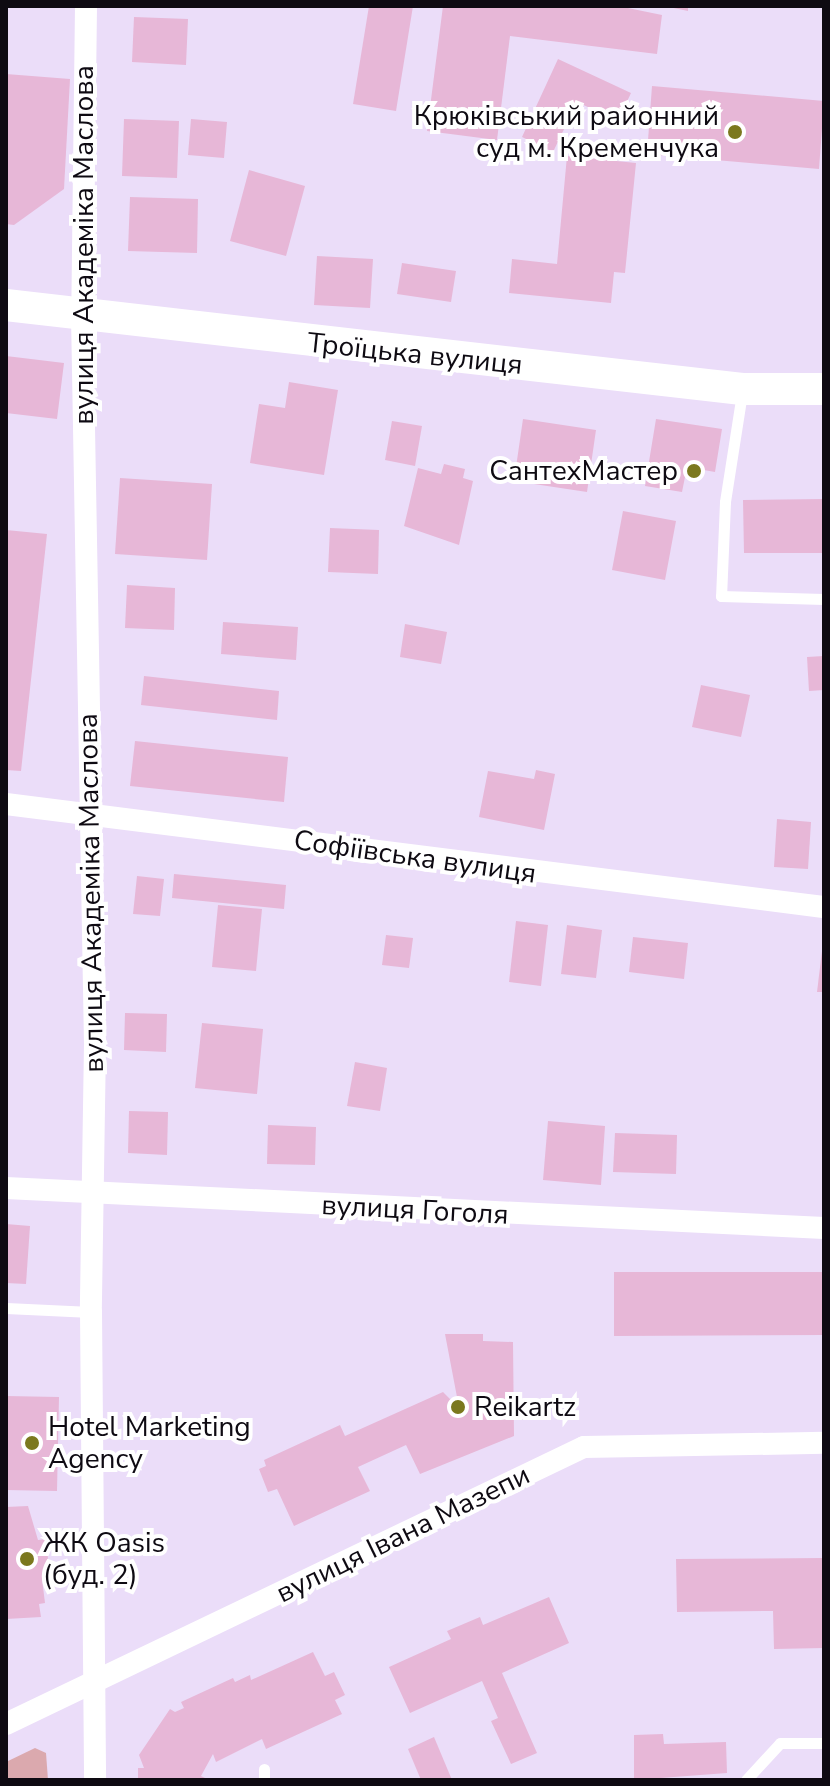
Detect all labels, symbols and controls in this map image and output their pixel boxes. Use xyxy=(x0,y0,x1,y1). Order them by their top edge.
street label: вулиця Академіка Маслова xyxy=(67,65,101,425)
place label: Крюківський районний суд м. Кременчука xyxy=(414,99,719,165)
marker: Крюківський районний суд м. Кременчука xyxy=(726,123,744,141)
street label: Троїцька вулиця xyxy=(306,326,524,382)
place label: СантехМастер xyxy=(489,454,678,488)
marker: СантехМастер xyxy=(685,462,703,480)
street label: вулиця Академіка Маслова xyxy=(71,713,111,1073)
street label: Софіївська вулиця xyxy=(292,823,538,891)
street label: вулиця Гоголя xyxy=(321,1188,509,1232)
place label: Reikartz xyxy=(474,1390,576,1424)
marker: Reikartz xyxy=(449,1398,467,1416)
place label: Hotel Marketing Agency xyxy=(48,1410,251,1476)
marker: Hotel Marketing Agency xyxy=(23,1434,41,1452)
street label: вулиця Івана Мазепи xyxy=(271,1458,535,1610)
place label: ЖК Oasis (буд. 2) xyxy=(43,1526,165,1592)
marker: ЖК Oasis (буд. 2) xyxy=(18,1550,36,1568)

